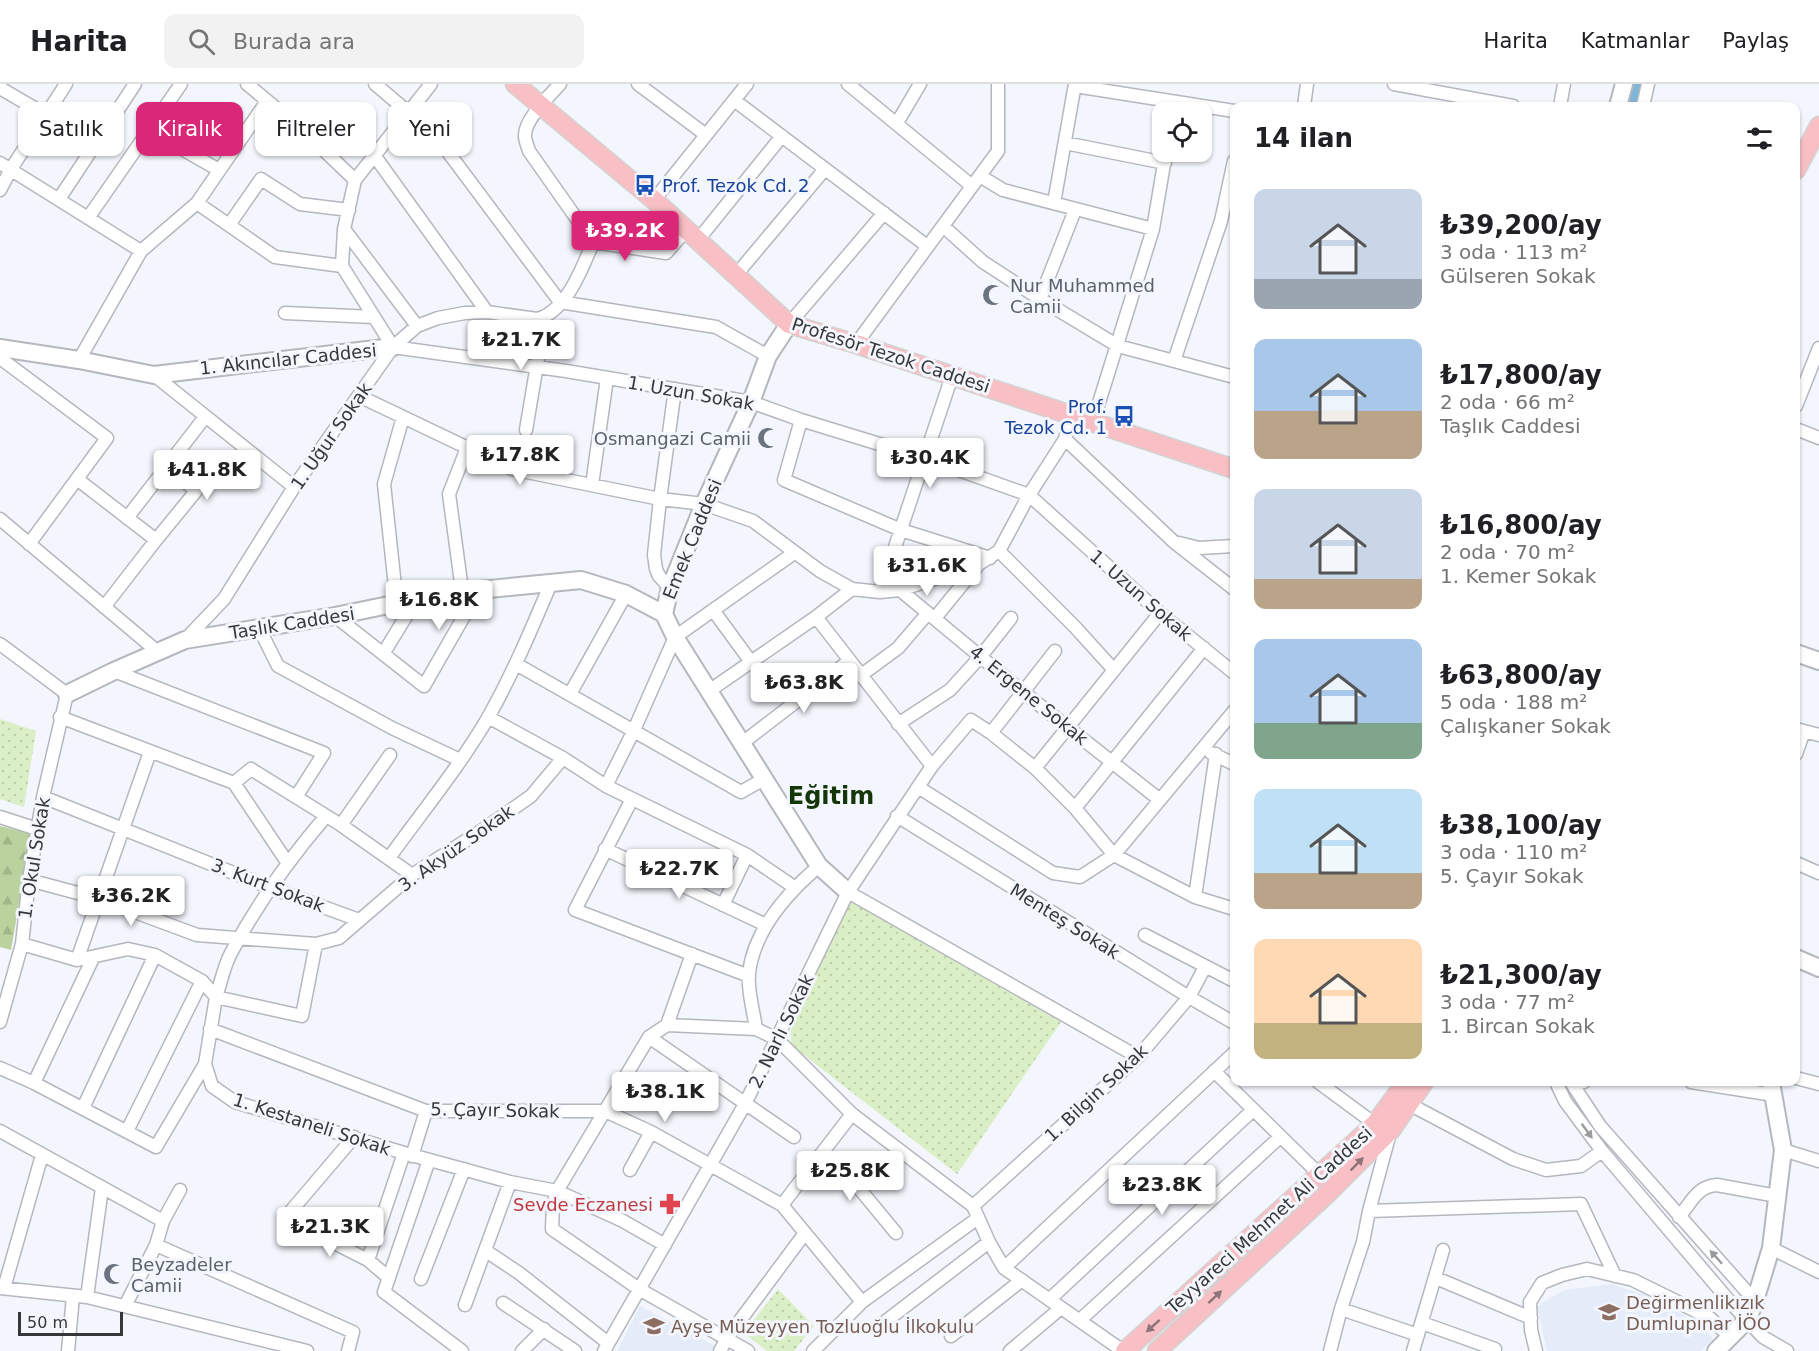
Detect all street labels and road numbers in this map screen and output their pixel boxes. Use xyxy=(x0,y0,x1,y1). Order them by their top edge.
street label: Profesör Tezok Caddesi xyxy=(789,313,993,397)
street label: 1. Akıncılar Caddesi xyxy=(198,339,378,379)
street label: 1. Uzun Sokak xyxy=(626,372,756,415)
street label: 1. Uğur Sokak xyxy=(286,378,376,494)
street label: Emek Caddesi xyxy=(658,476,726,602)
street label: 1. Uzun Sokak xyxy=(1086,545,1197,645)
street label: Taşlık Caddesi xyxy=(227,603,356,643)
street label: 4. Ergene Sokak xyxy=(966,641,1093,749)
street label: 1. Okul Sokak xyxy=(14,795,54,920)
street label: 3. Akyüz Sokak xyxy=(394,800,518,896)
street label: 3. Kurt Sokak xyxy=(209,854,328,916)
street label: Menteş Sokak xyxy=(1006,879,1124,963)
street label: 2. Narlı Sokak xyxy=(744,970,818,1092)
street label: 1. Bilgin Sokak xyxy=(1040,1040,1152,1146)
street label: 1. Kestaneli Sokak xyxy=(231,1089,394,1160)
street label: 5. Çayır Sokak xyxy=(430,1098,560,1122)
street label: Teyyareci Mehmet Ali Caddesi xyxy=(1161,1122,1376,1319)

